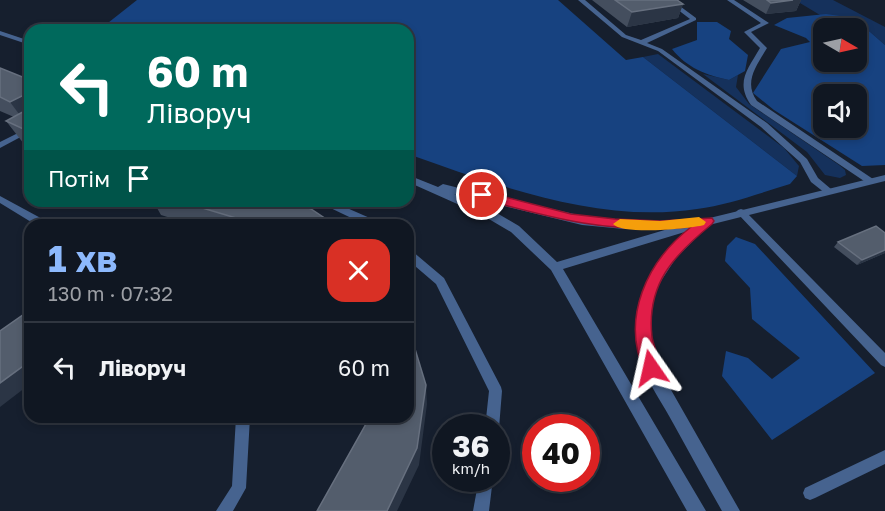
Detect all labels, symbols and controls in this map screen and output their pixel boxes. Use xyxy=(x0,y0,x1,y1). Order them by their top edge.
north arrow xyxy=(813,18,867,72)
map controls xyxy=(813,18,867,138)
text: 60 m xyxy=(147,46,248,96)
icon: left xyxy=(48,48,126,126)
button: sound xyxy=(813,84,867,138)
text: Ліворуч xyxy=(147,97,251,129)
icon: arrive xyxy=(122,162,155,195)
text: Потім xyxy=(48,165,110,192)
pin xyxy=(456,169,507,220)
icon: arrive xyxy=(465,178,498,211)
text: 1 хв xyxy=(48,237,117,280)
button: close xyxy=(327,239,390,302)
text: 130 m · 07:32 xyxy=(48,281,173,305)
position arrow xyxy=(619,336,683,400)
icon: left xyxy=(48,351,81,384)
text: Ліворуч xyxy=(99,354,186,381)
text: 60 m xyxy=(338,354,390,381)
speed limit sign: 40 xyxy=(522,414,600,492)
text: 36 xyxy=(452,428,490,464)
text: km/h xyxy=(452,459,490,477)

